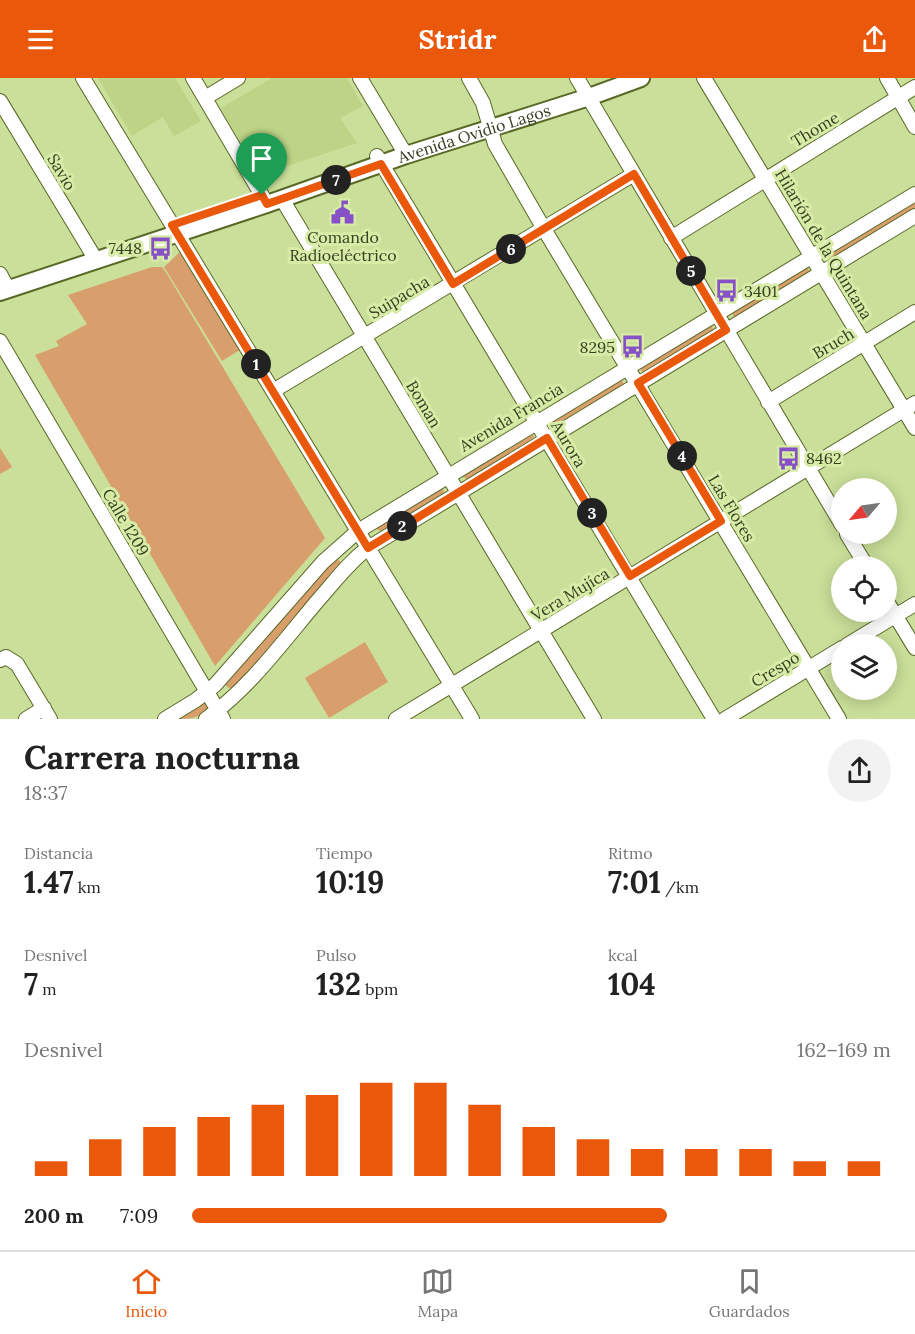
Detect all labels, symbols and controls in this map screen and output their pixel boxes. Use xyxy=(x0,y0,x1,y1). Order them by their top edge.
text: Stridr xyxy=(419,22,496,56)
icon: menu xyxy=(24,23,57,56)
icon: share xyxy=(858,23,891,56)
street label: Avenida Ovidio Lagos xyxy=(394,100,553,167)
street label: Thome xyxy=(787,107,843,151)
pin xyxy=(236,133,287,195)
icon: arrive xyxy=(245,142,278,175)
street label: Savio xyxy=(43,150,81,194)
pin: 7 xyxy=(321,165,351,195)
street label: Hilarión de la Quintana xyxy=(771,165,877,323)
text: 7 xyxy=(332,170,340,190)
public building icon: Comando Radioeléctrico xyxy=(330,199,356,225)
place label: Comando Radioeléctrico xyxy=(289,227,397,265)
pin: 6 xyxy=(496,234,526,264)
bus stop icon: 7448 xyxy=(147,235,173,261)
place label: 7448 xyxy=(109,238,142,258)
text: 6 xyxy=(506,239,516,259)
pin: 5 xyxy=(676,256,706,286)
text: 5 xyxy=(687,261,695,281)
street label: Suipacha xyxy=(365,271,433,323)
bus stop icon: 3401 xyxy=(713,278,739,304)
place label: 3401 xyxy=(744,281,778,301)
street label: Bruch xyxy=(809,323,858,363)
bus stop icon: 8295 xyxy=(620,334,646,360)
place label: 8295 xyxy=(579,337,615,357)
pin: 1 xyxy=(241,349,271,379)
text: 1 xyxy=(253,354,259,374)
street label: Boman xyxy=(402,377,446,432)
street label: Avenida Francia xyxy=(455,378,566,456)
street label: Aurora xyxy=(547,416,591,471)
pin: 4 xyxy=(667,441,697,471)
bus stop icon: 8462 xyxy=(775,445,801,471)
text: 4 xyxy=(678,446,686,466)
place label: 8462 xyxy=(806,448,842,468)
street label: Las Flores xyxy=(704,471,760,545)
north arrow xyxy=(831,478,897,544)
map controls xyxy=(831,478,897,700)
street label: Calle 1209 xyxy=(98,485,154,559)
pin: 3 xyxy=(577,498,607,528)
text: 3 xyxy=(588,503,596,523)
pin: 2 xyxy=(387,511,417,541)
text: 2 xyxy=(398,516,406,536)
button: locate xyxy=(831,556,897,622)
street label: Vera Mujíca xyxy=(527,563,613,626)
button: layers xyxy=(831,634,897,700)
street label: Crespo xyxy=(747,647,803,691)
text: Carrera nocturna xyxy=(24,736,300,778)
button: share xyxy=(828,739,891,802)
text: 18:37 xyxy=(24,780,67,805)
text: Distancia xyxy=(24,843,93,863)
text: Tiempo xyxy=(316,843,373,863)
text: Ritmo xyxy=(608,843,653,863)
text: 1.47 xyxy=(24,863,74,901)
text: 10:19 xyxy=(316,863,384,901)
text: 7:01 xyxy=(608,863,661,901)
text: km xyxy=(74,877,101,897)
text: /km xyxy=(661,877,699,897)
text: Desnivel xyxy=(24,945,87,965)
text: Pulso xyxy=(316,945,356,965)
text: kcal xyxy=(608,945,638,965)
text: 7 xyxy=(24,965,38,1003)
text: 132 xyxy=(316,965,361,1003)
text: 104 xyxy=(608,965,656,1003)
text: m xyxy=(38,979,57,999)
text: bpm xyxy=(361,979,398,999)
text: Desnivel xyxy=(24,1037,103,1062)
text: 162–169 m xyxy=(797,1037,891,1062)
text: 200 m xyxy=(24,1203,84,1228)
text: 7:09 xyxy=(120,1203,158,1228)
tab: Inicio xyxy=(125,1265,167,1321)
tab: Mapa xyxy=(418,1265,458,1321)
tab: Guardados xyxy=(709,1265,790,1321)

